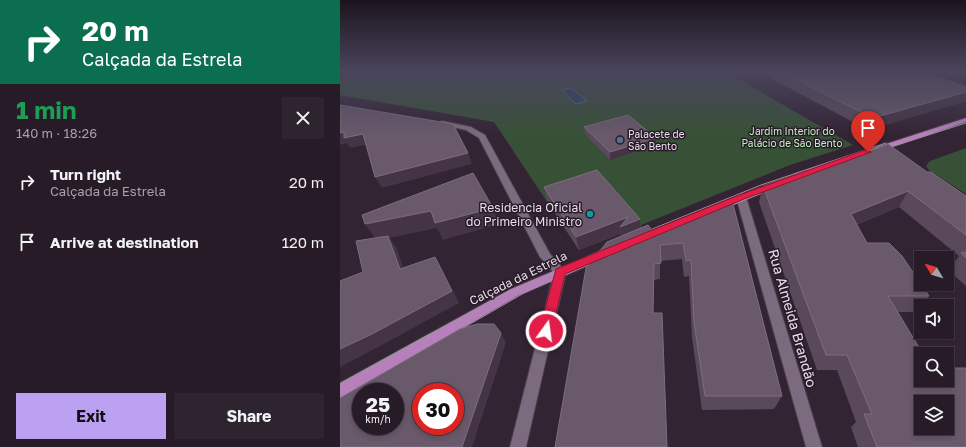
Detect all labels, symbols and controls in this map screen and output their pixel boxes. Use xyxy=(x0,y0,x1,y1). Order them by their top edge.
text: 20 m xyxy=(82,14,149,47)
icon: right xyxy=(16,16,68,68)
text: Calçada da Estrela xyxy=(82,48,242,70)
text: 1 min xyxy=(16,95,76,124)
button: close xyxy=(282,97,324,139)
pin xyxy=(851,111,885,152)
icon: arrive xyxy=(857,117,879,139)
text: 140 m · 18:26 xyxy=(16,125,97,141)
park label: Jardim Interior do Palácio de São Bento xyxy=(741,125,843,149)
place label: Palacete de São Bento xyxy=(628,128,685,152)
marker: Palacete de São Bento xyxy=(615,135,625,145)
text: Turn right xyxy=(50,165,121,183)
icon: right xyxy=(16,171,38,193)
text: 20 m xyxy=(289,173,324,191)
text: Calçada da Estrela xyxy=(50,183,166,199)
place label: Residencia Oficial do Primeiro Ministro xyxy=(466,200,582,229)
marker: Residencia Oficial do Primeiro Ministro xyxy=(585,209,595,219)
icon: arrive xyxy=(16,231,38,253)
text: Arrive at destination xyxy=(50,233,199,251)
text: 120 m xyxy=(282,233,324,251)
street label: Rua Almeida Brandão xyxy=(765,247,821,389)
street label: Calçada da Estrela xyxy=(467,248,569,308)
north arrow xyxy=(914,251,954,291)
map controls xyxy=(914,251,954,435)
button: sound xyxy=(914,299,954,339)
position arrow xyxy=(525,310,567,352)
button: search xyxy=(914,347,954,387)
speed limit sign: 30 xyxy=(412,383,464,435)
text: 25 xyxy=(366,392,390,416)
button: Exit xyxy=(16,393,166,439)
button: Share xyxy=(174,393,324,439)
button: layers xyxy=(914,395,954,435)
text: km/h xyxy=(365,413,391,425)

